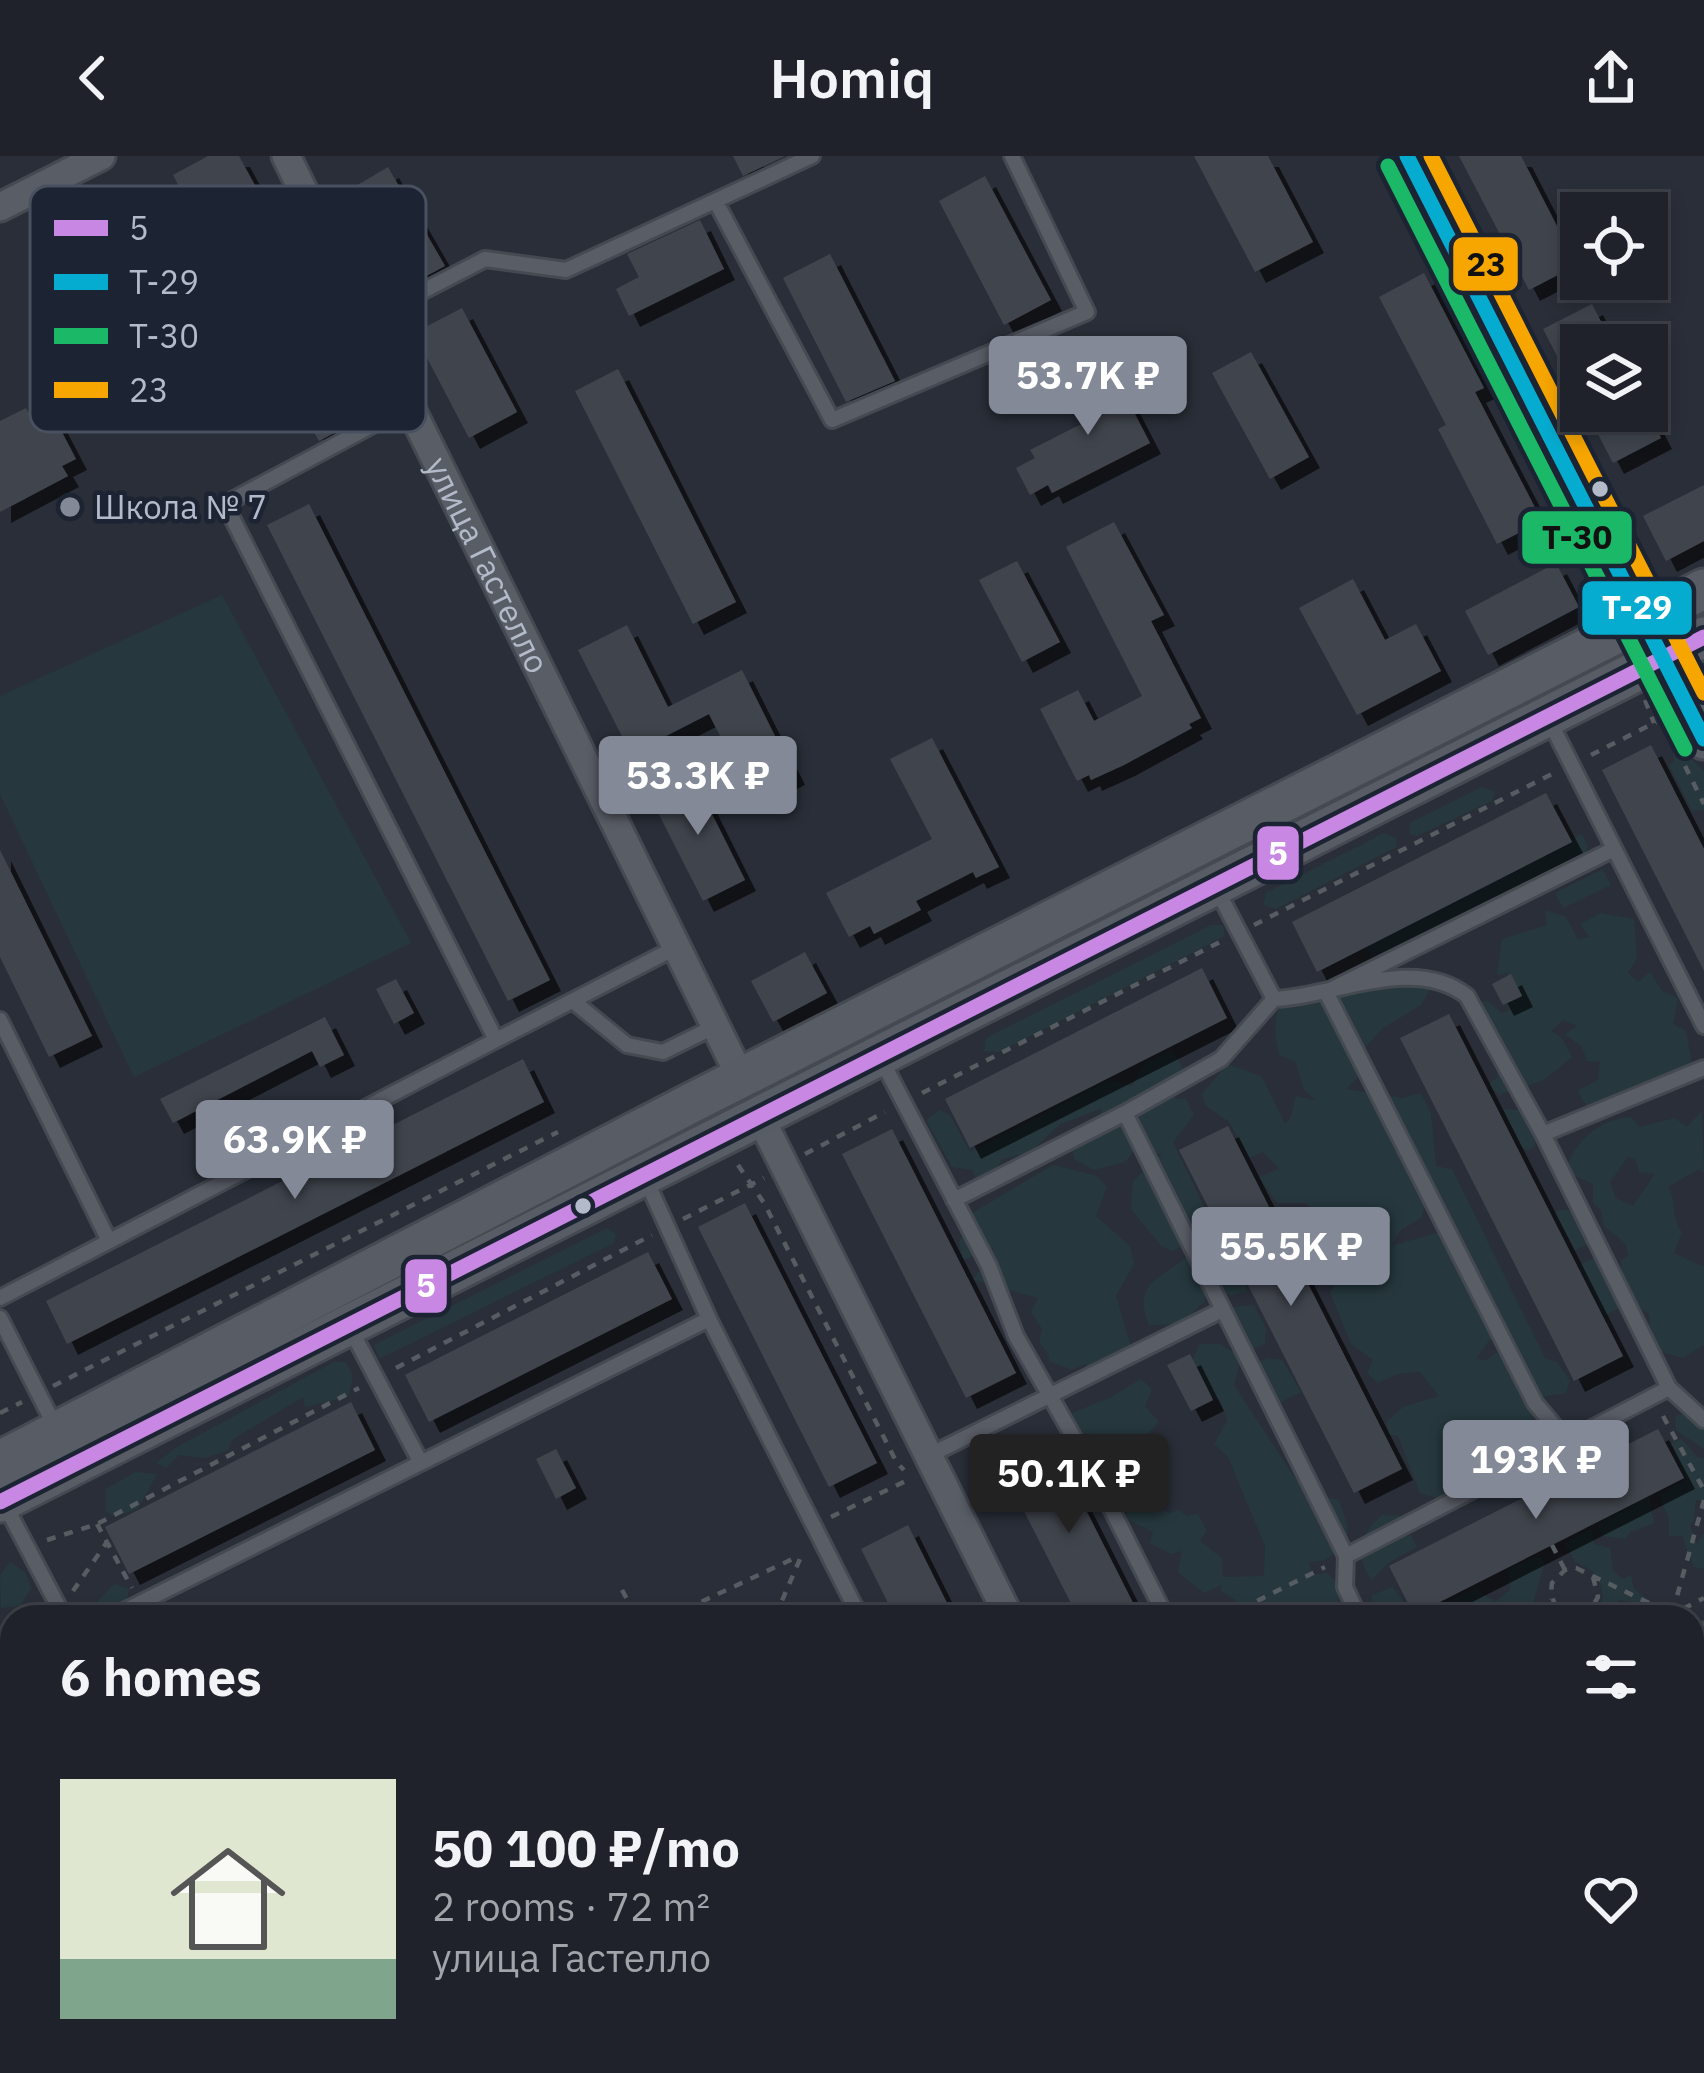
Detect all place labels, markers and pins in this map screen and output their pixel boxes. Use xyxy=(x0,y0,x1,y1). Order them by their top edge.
pin: 53.7K ₽ xyxy=(977,336,1199,438)
unlabelled marker xyxy=(1589,478,1611,500)
place label: Школа № 7 xyxy=(94,485,267,528)
marker: Школа № 7 xyxy=(57,494,83,520)
pin: 53.3K ₽ xyxy=(587,736,809,838)
pin: 63.9K ₽ xyxy=(184,1100,406,1202)
unlabelled marker xyxy=(572,1195,594,1217)
pin: 55.5K ₽ xyxy=(1180,1207,1402,1309)
pin: 193K ₽ xyxy=(1438,1420,1634,1522)
pin: 50.1K ₽ xyxy=(958,1434,1180,1536)

